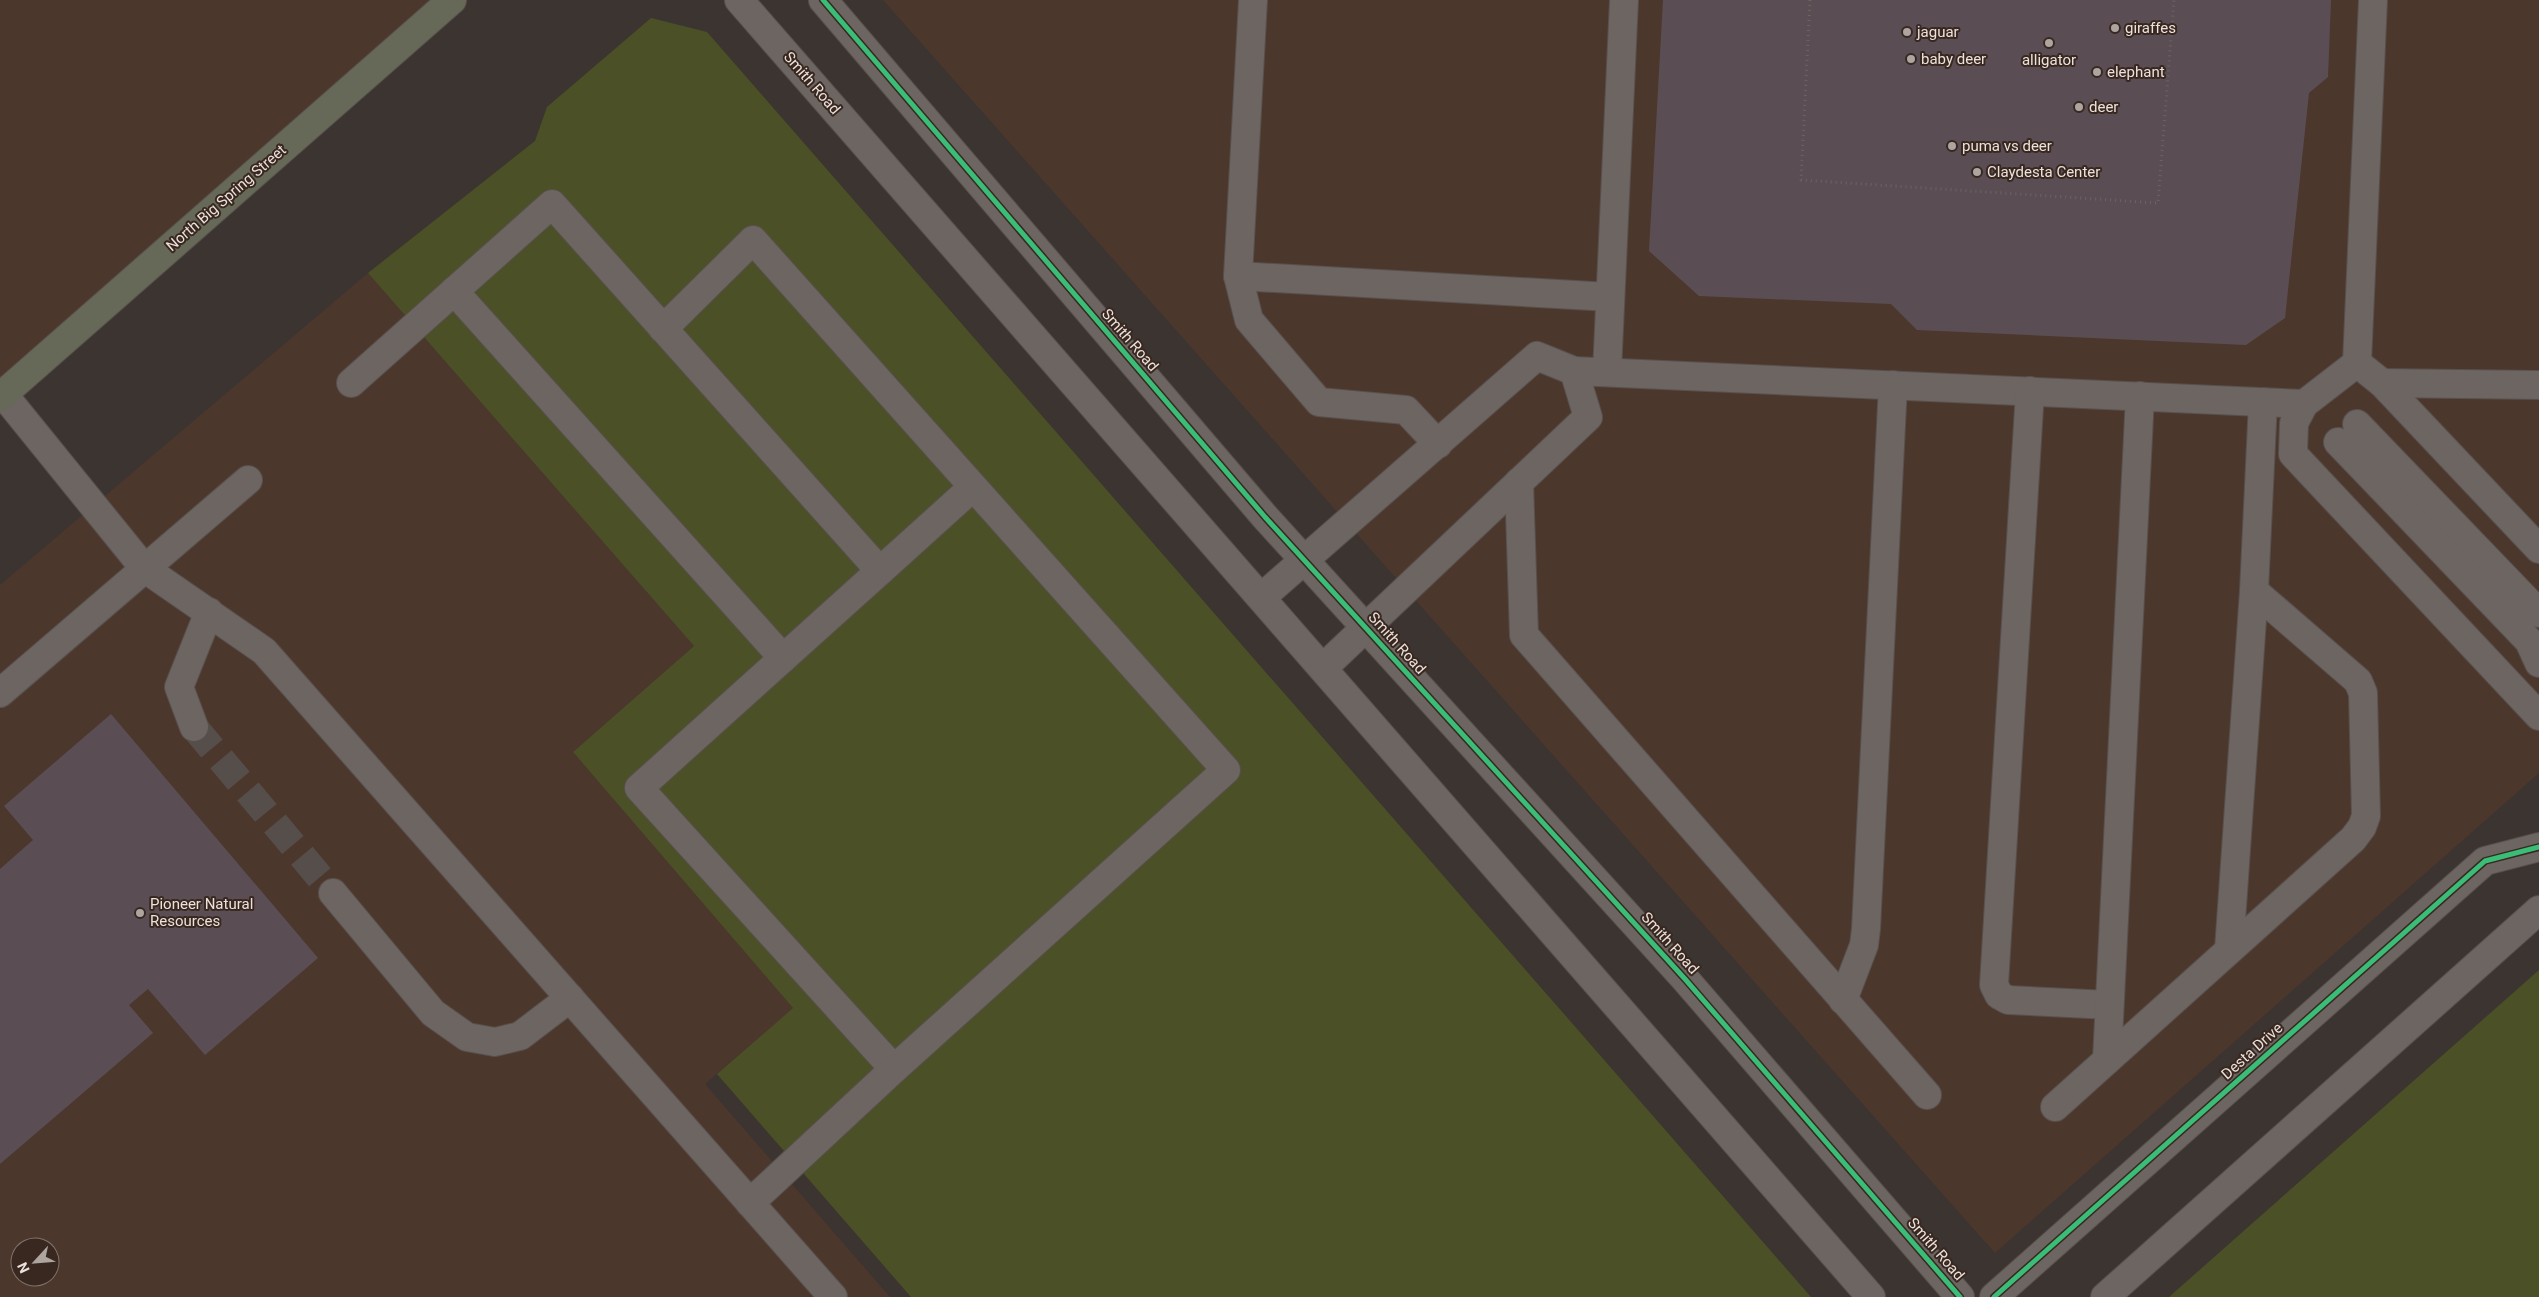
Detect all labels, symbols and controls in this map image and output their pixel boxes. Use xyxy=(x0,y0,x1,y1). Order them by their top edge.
place label: giraffes xyxy=(2125,19,2176,37)
marker: giraffes xyxy=(2109,22,2121,34)
place label: jaguar xyxy=(1916,23,1959,41)
marker: jaguar xyxy=(1901,26,1913,38)
marker: alligator xyxy=(2043,37,2055,49)
street label: Smith Road xyxy=(780,48,844,118)
place label: baby deer xyxy=(1921,50,1986,68)
place label: alligator xyxy=(2022,51,2076,69)
marker: baby deer xyxy=(1905,53,1917,65)
place label: elephant xyxy=(2107,63,2165,81)
marker: elephant xyxy=(2091,66,2103,78)
place label: deer xyxy=(2089,98,2118,116)
marker: deer xyxy=(2073,101,2085,113)
place label: puma vs deer xyxy=(1962,137,2052,155)
marker: puma vs deer xyxy=(1946,140,1958,152)
street label: North Big Spring Street xyxy=(162,141,290,255)
place label: Claydesta Center xyxy=(1987,163,2100,181)
marker: Claydesta Center xyxy=(1971,166,1983,178)
street label: Smith Road xyxy=(1098,305,1162,375)
street label: Smith Road xyxy=(1365,608,1429,678)
place label: Pioneer Natural Resources xyxy=(150,895,253,930)
marker: Pioneer Natural Resources xyxy=(134,907,146,919)
street label: Smith Road xyxy=(1638,908,1702,978)
street label: Desta Drive xyxy=(2218,1019,2286,1083)
street label: Smith Road xyxy=(1904,1214,1968,1284)
north arrow xyxy=(10,1237,60,1287)
text: N xyxy=(14,1260,33,1276)

